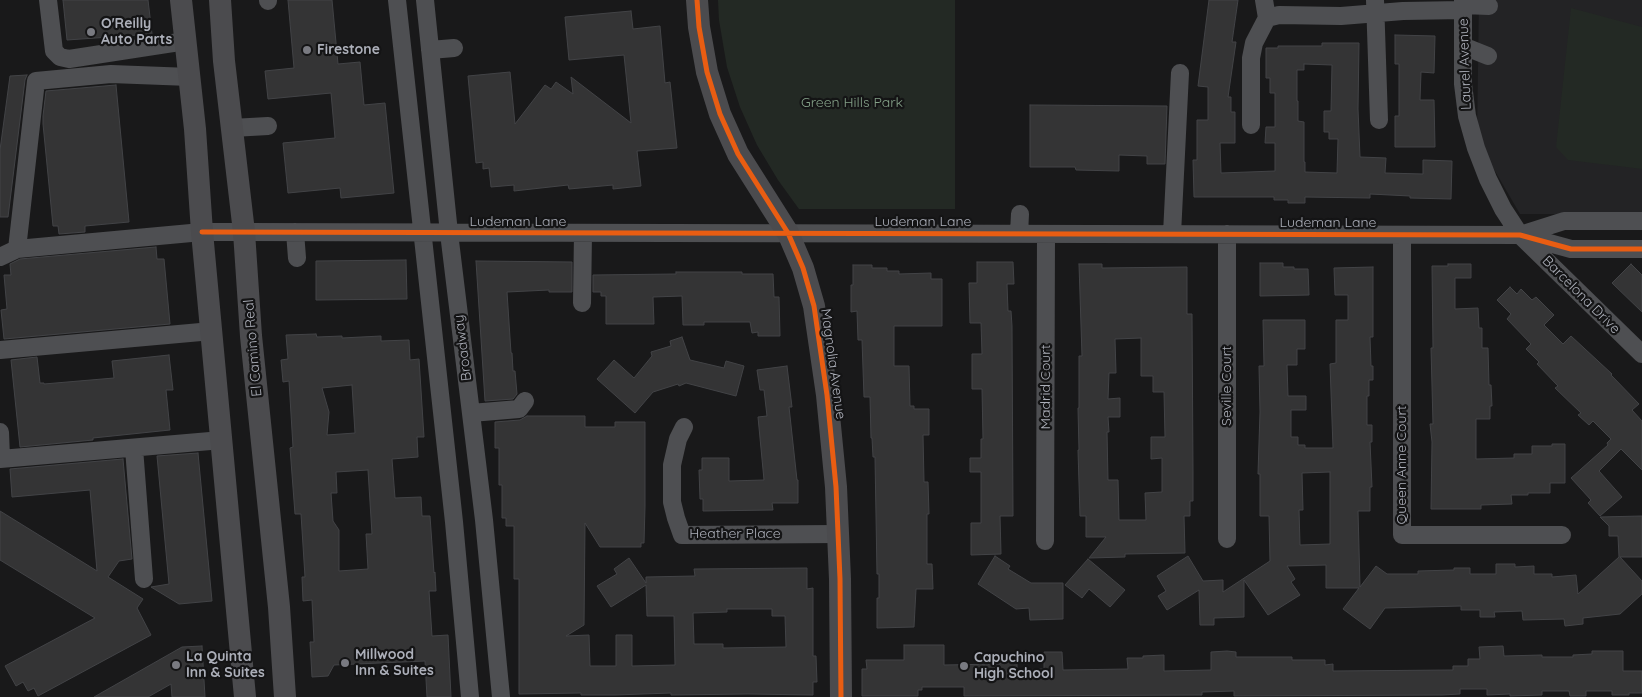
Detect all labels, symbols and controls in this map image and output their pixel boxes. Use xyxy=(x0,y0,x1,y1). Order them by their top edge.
place label: O'Reilly Auto Parts xyxy=(101,16,172,48)
street label: Laurel Avenue xyxy=(1455,18,1475,110)
marker: O'Reilly Auto Parts xyxy=(85,26,97,38)
place label: Firestone xyxy=(317,42,380,58)
marker: Firestone xyxy=(301,44,313,56)
park label: Green Hills Park xyxy=(801,95,903,111)
street label: Ludeman Lane xyxy=(470,214,566,230)
street label: Ludeman Lane xyxy=(875,214,971,230)
street label: Ludeman Lane xyxy=(1280,215,1376,231)
street label: Barcelona Drive xyxy=(1538,252,1624,338)
street label: El Camino Real xyxy=(240,299,266,397)
street label: Magnolia Avenue xyxy=(817,308,849,420)
street label: Broadway xyxy=(451,314,475,382)
street label: Madrid Court xyxy=(1038,345,1054,429)
street label: Seville Court xyxy=(1219,346,1235,426)
street label: Queen Anne Court xyxy=(1394,405,1410,525)
street label: Heather Place xyxy=(689,526,781,542)
place label: Millwood Inn & Suites xyxy=(355,647,434,680)
place label: La Quinta Inn & Suites xyxy=(186,649,265,682)
place label: Capuchino High School xyxy=(974,650,1054,682)
marker: Millwood Inn & Suites xyxy=(339,657,351,669)
marker: La Quinta Inn & Suites xyxy=(170,659,182,671)
marker: Capuchino High School xyxy=(958,660,970,672)

